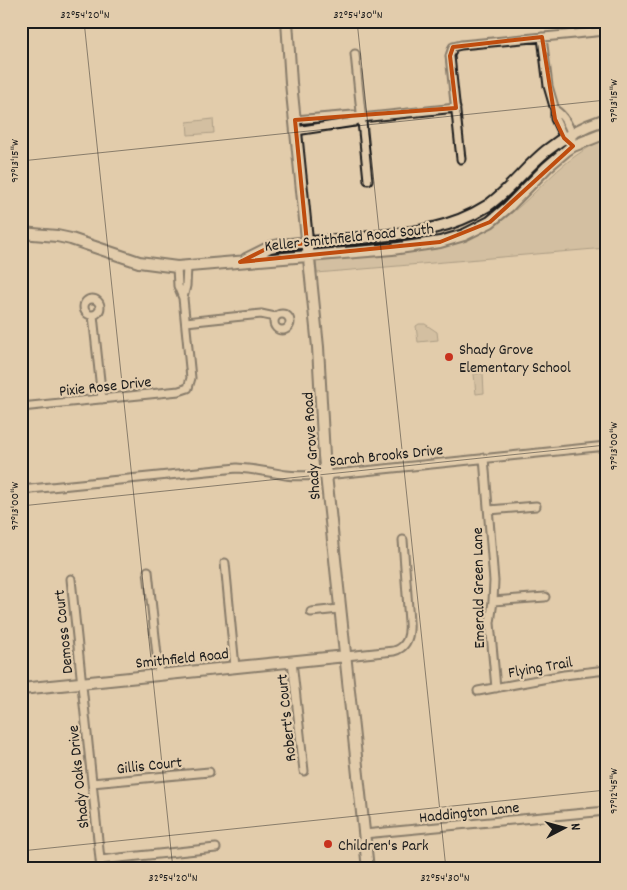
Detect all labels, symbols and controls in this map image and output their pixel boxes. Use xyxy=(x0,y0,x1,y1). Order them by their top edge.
text: 32°54'20"N xyxy=(60,7,110,24)
text: 32°54'30"N xyxy=(333,7,383,24)
text: 97°13'15"W xyxy=(606,79,623,123)
text: 97°13'15"W xyxy=(7,139,24,183)
street label: Keller Smithfield Road South xyxy=(263,218,435,259)
place label: Shady Grove Elementary School xyxy=(459,339,571,380)
marker: Shady Grove Elementary School xyxy=(443,351,455,363)
street label: Pixie Rose Drive xyxy=(58,371,153,404)
street label: Shady Grove Road xyxy=(297,391,328,500)
text: 97°13'00"W xyxy=(606,422,623,470)
street label: Sarah Brooks Drive xyxy=(328,439,444,474)
text: 97°13'00"W xyxy=(7,482,24,530)
street label: Emerald Green Lane xyxy=(467,527,492,649)
street label: Demoss Court xyxy=(49,589,80,675)
street label: Smithfield Road xyxy=(135,643,230,676)
street label: Flying Trail xyxy=(506,651,575,685)
street label: Robert's Court xyxy=(271,673,304,763)
street label: Shady Oaks Drive xyxy=(63,724,96,830)
street label: Gillis Court xyxy=(115,752,183,781)
text: 97°12'45"W xyxy=(606,768,623,814)
street label: Haddington Lane xyxy=(418,797,520,830)
north arrow xyxy=(540,802,590,852)
text: N xyxy=(565,822,585,831)
place label: Children's Park xyxy=(338,835,429,858)
marker: Children's Park xyxy=(322,838,334,850)
text: 32°54'20"N xyxy=(148,870,198,887)
text: 32°54'30"N xyxy=(420,870,470,887)

